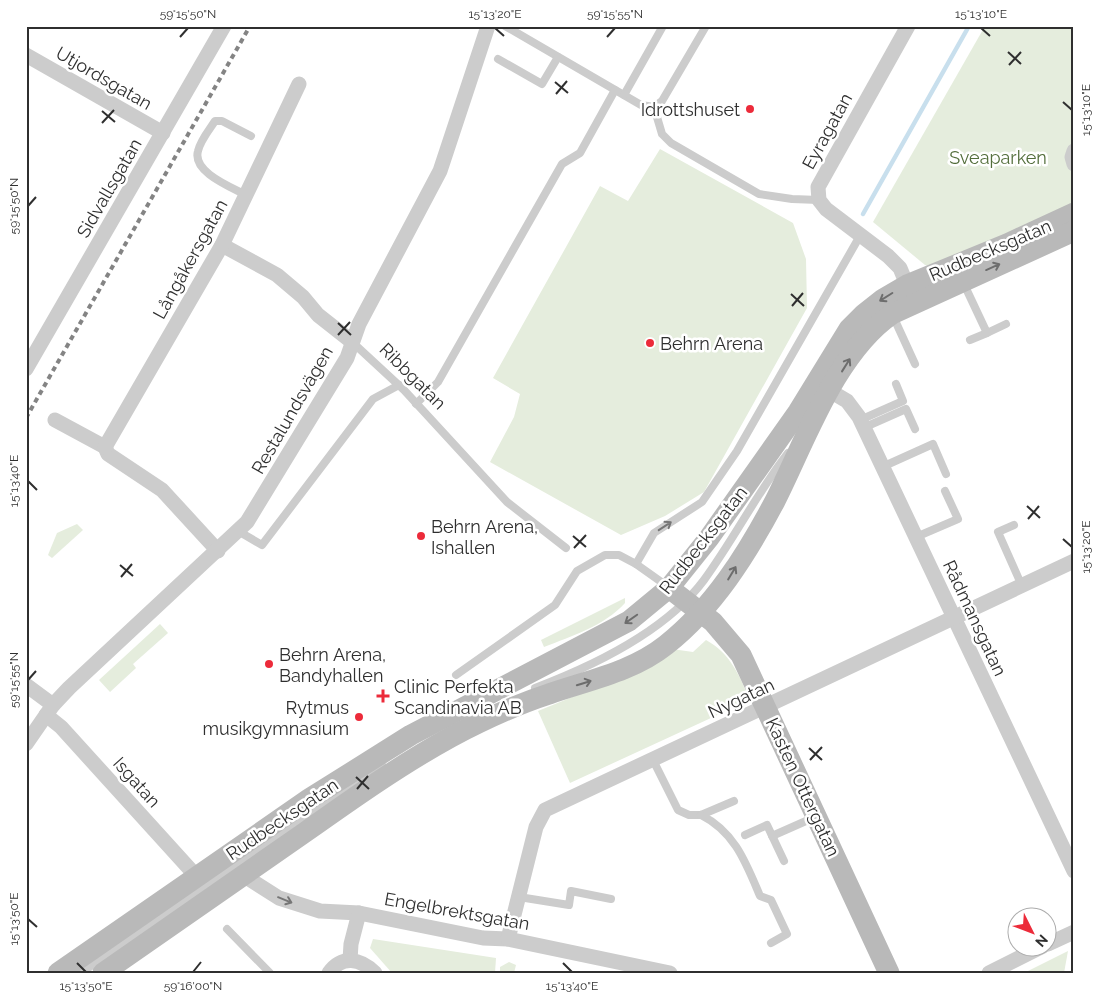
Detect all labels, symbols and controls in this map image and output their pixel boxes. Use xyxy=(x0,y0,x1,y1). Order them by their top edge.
text: 59°15'50"N xyxy=(160,7,216,21)
text: 15°13'20"E xyxy=(468,7,522,21)
text: 59°15'55"N xyxy=(587,7,643,21)
text: 15°13'10"E xyxy=(955,7,1007,21)
street label: Utjordsgatan xyxy=(52,42,156,114)
text: 15°13'10"E xyxy=(1079,84,1093,136)
street label: Eyragatan xyxy=(798,89,856,173)
place label: Idrottshuset xyxy=(641,99,740,120)
marker: Idrottshuset xyxy=(744,103,756,115)
street label: Sidvallsgatan xyxy=(72,135,146,241)
park label: Sveaparken xyxy=(949,147,1047,168)
text: 59°15'50"N xyxy=(7,178,21,234)
street label: Långåkersgatan xyxy=(148,196,232,322)
street label: Rudbecksgatan xyxy=(926,215,1054,285)
one-way arrow xyxy=(985,262,1000,272)
one-way arrow xyxy=(879,292,893,303)
place label: Behrn Arena xyxy=(660,333,763,354)
marker: Behrn Arena xyxy=(644,337,656,349)
street label: Ribbgatan xyxy=(376,339,450,413)
street label: Restalundsvägen xyxy=(247,343,337,477)
one-way arrow xyxy=(842,358,852,372)
text: 15°13'40"E xyxy=(7,455,21,507)
street label: Rudbecksgatan xyxy=(655,482,751,598)
place label: Behrn Arena, Ishallen xyxy=(431,516,538,558)
text: 15°13'20"E xyxy=(1079,520,1093,574)
one-way arrow xyxy=(658,521,672,531)
marker: Behrn Arena, Ishallen xyxy=(415,530,427,542)
street label: Rådmansgatan xyxy=(939,557,1011,679)
one-way arrow xyxy=(727,567,737,581)
one-way arrow xyxy=(625,614,639,624)
place label: Behrn Arena, Bandyhallen xyxy=(279,644,386,686)
text: 59°15'55"N xyxy=(7,652,21,708)
marker: Behrn Arena, Bandyhallen xyxy=(263,658,275,670)
street label: Nygatan xyxy=(705,674,777,722)
place label: Clinic Perfekta Scandinavia AB xyxy=(394,676,522,718)
one-way arrow xyxy=(576,678,592,688)
marker: Clinic Perfekta Scandinavia AB xyxy=(376,689,390,703)
place label: Rytmus musikgymnasium xyxy=(202,697,349,739)
marker: Rytmus musikgymnasium xyxy=(353,711,365,723)
street label: Kasten Ottergatan xyxy=(762,714,844,860)
street label: Isgatan xyxy=(109,753,165,811)
street label: Rudbecksgatan xyxy=(222,774,342,864)
street label: Engelbrektsgatan xyxy=(383,888,531,934)
text: 15°13'50"E xyxy=(7,892,21,946)
one-way arrow xyxy=(277,895,292,905)
north arrow xyxy=(1008,906,1058,956)
text: N xyxy=(1032,931,1051,950)
text: 15°13'50"E xyxy=(59,979,113,993)
text: 59°16'00"N xyxy=(164,979,222,993)
text: 15°13'40"E xyxy=(546,979,598,993)

